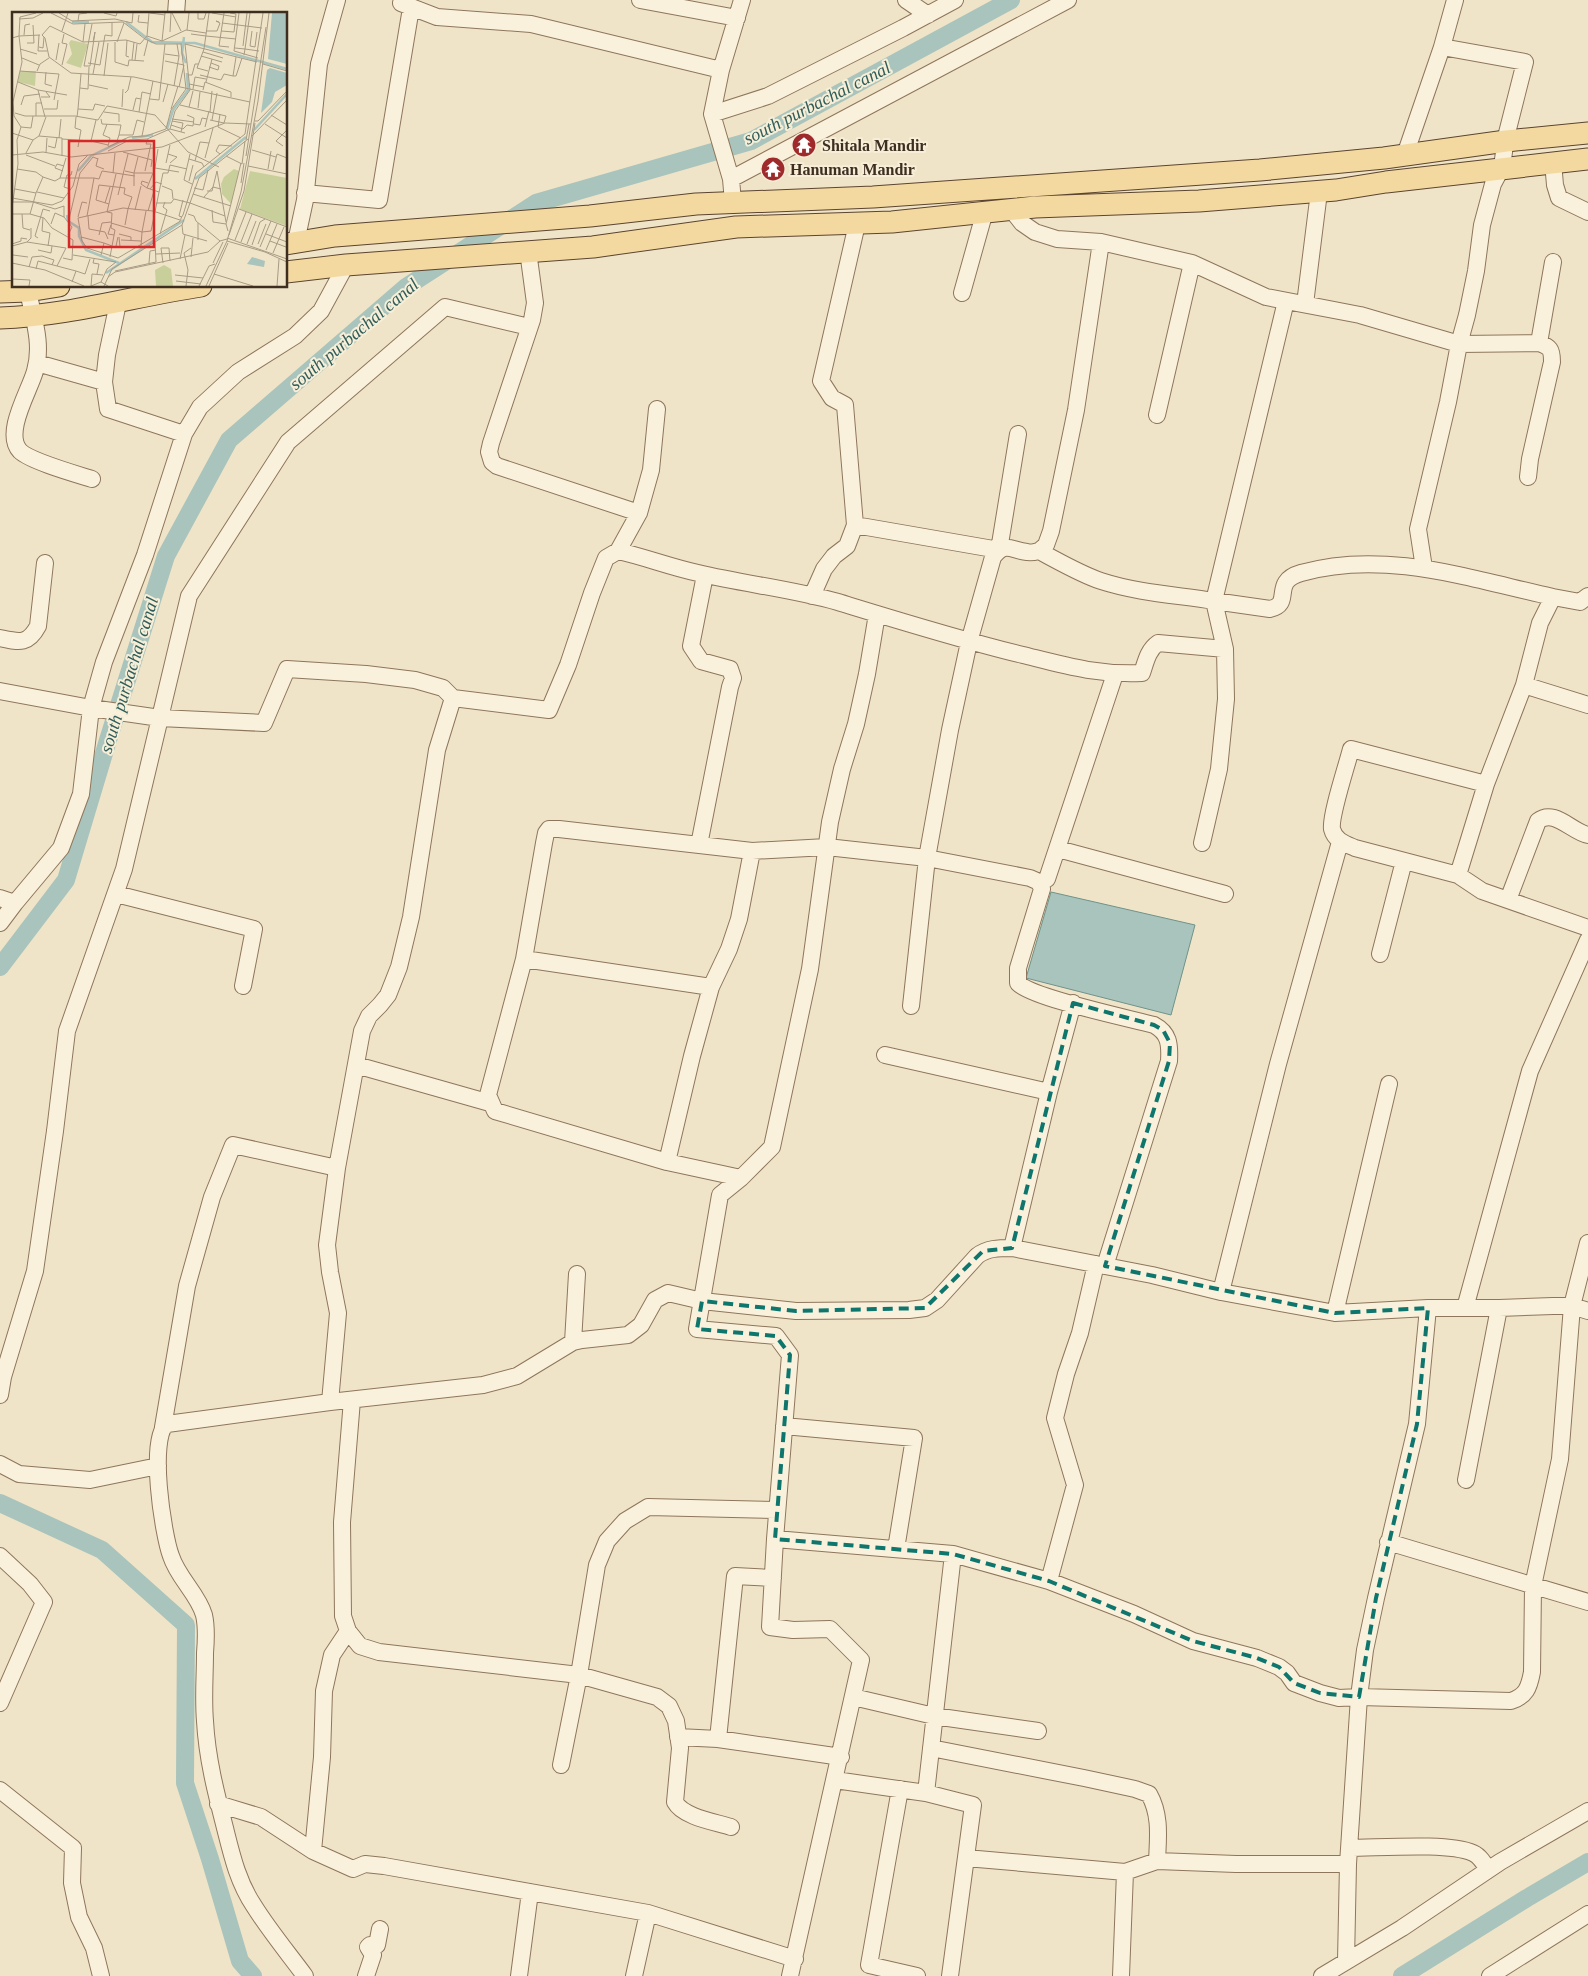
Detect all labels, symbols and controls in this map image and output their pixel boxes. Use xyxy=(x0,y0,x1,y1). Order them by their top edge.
inset map xyxy=(12,12,288,288)
water label: south purbachal canal xyxy=(740,57,894,149)
temple icon: Shitala Mandir xyxy=(791,132,817,158)
place label: Shitala Mandir xyxy=(822,137,926,154)
temple icon: Hanuman Mandir xyxy=(760,156,786,182)
place label: Hanuman Mandir xyxy=(790,161,915,178)
water label: south purbachal canal xyxy=(286,274,422,394)
water label: south purbachal canal xyxy=(96,595,162,755)

